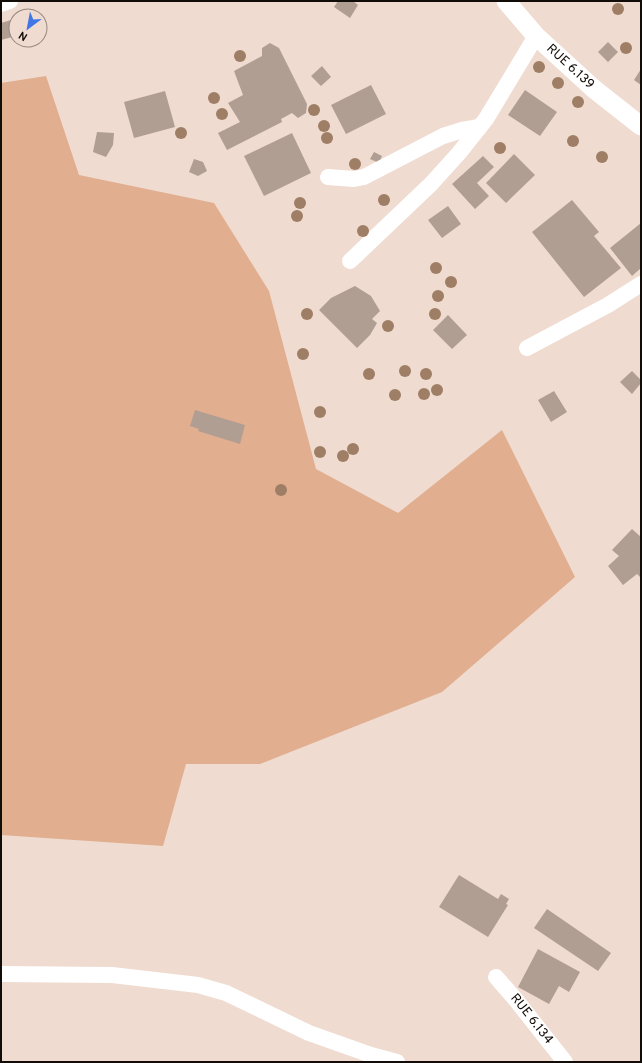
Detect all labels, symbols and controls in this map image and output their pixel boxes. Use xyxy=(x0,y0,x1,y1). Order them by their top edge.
north arrow xyxy=(8,8,48,48)
text: N xyxy=(16,28,30,44)
street label: RUE 6.139 xyxy=(543,41,597,93)
street label: RUE 6.134 xyxy=(506,991,556,1048)

